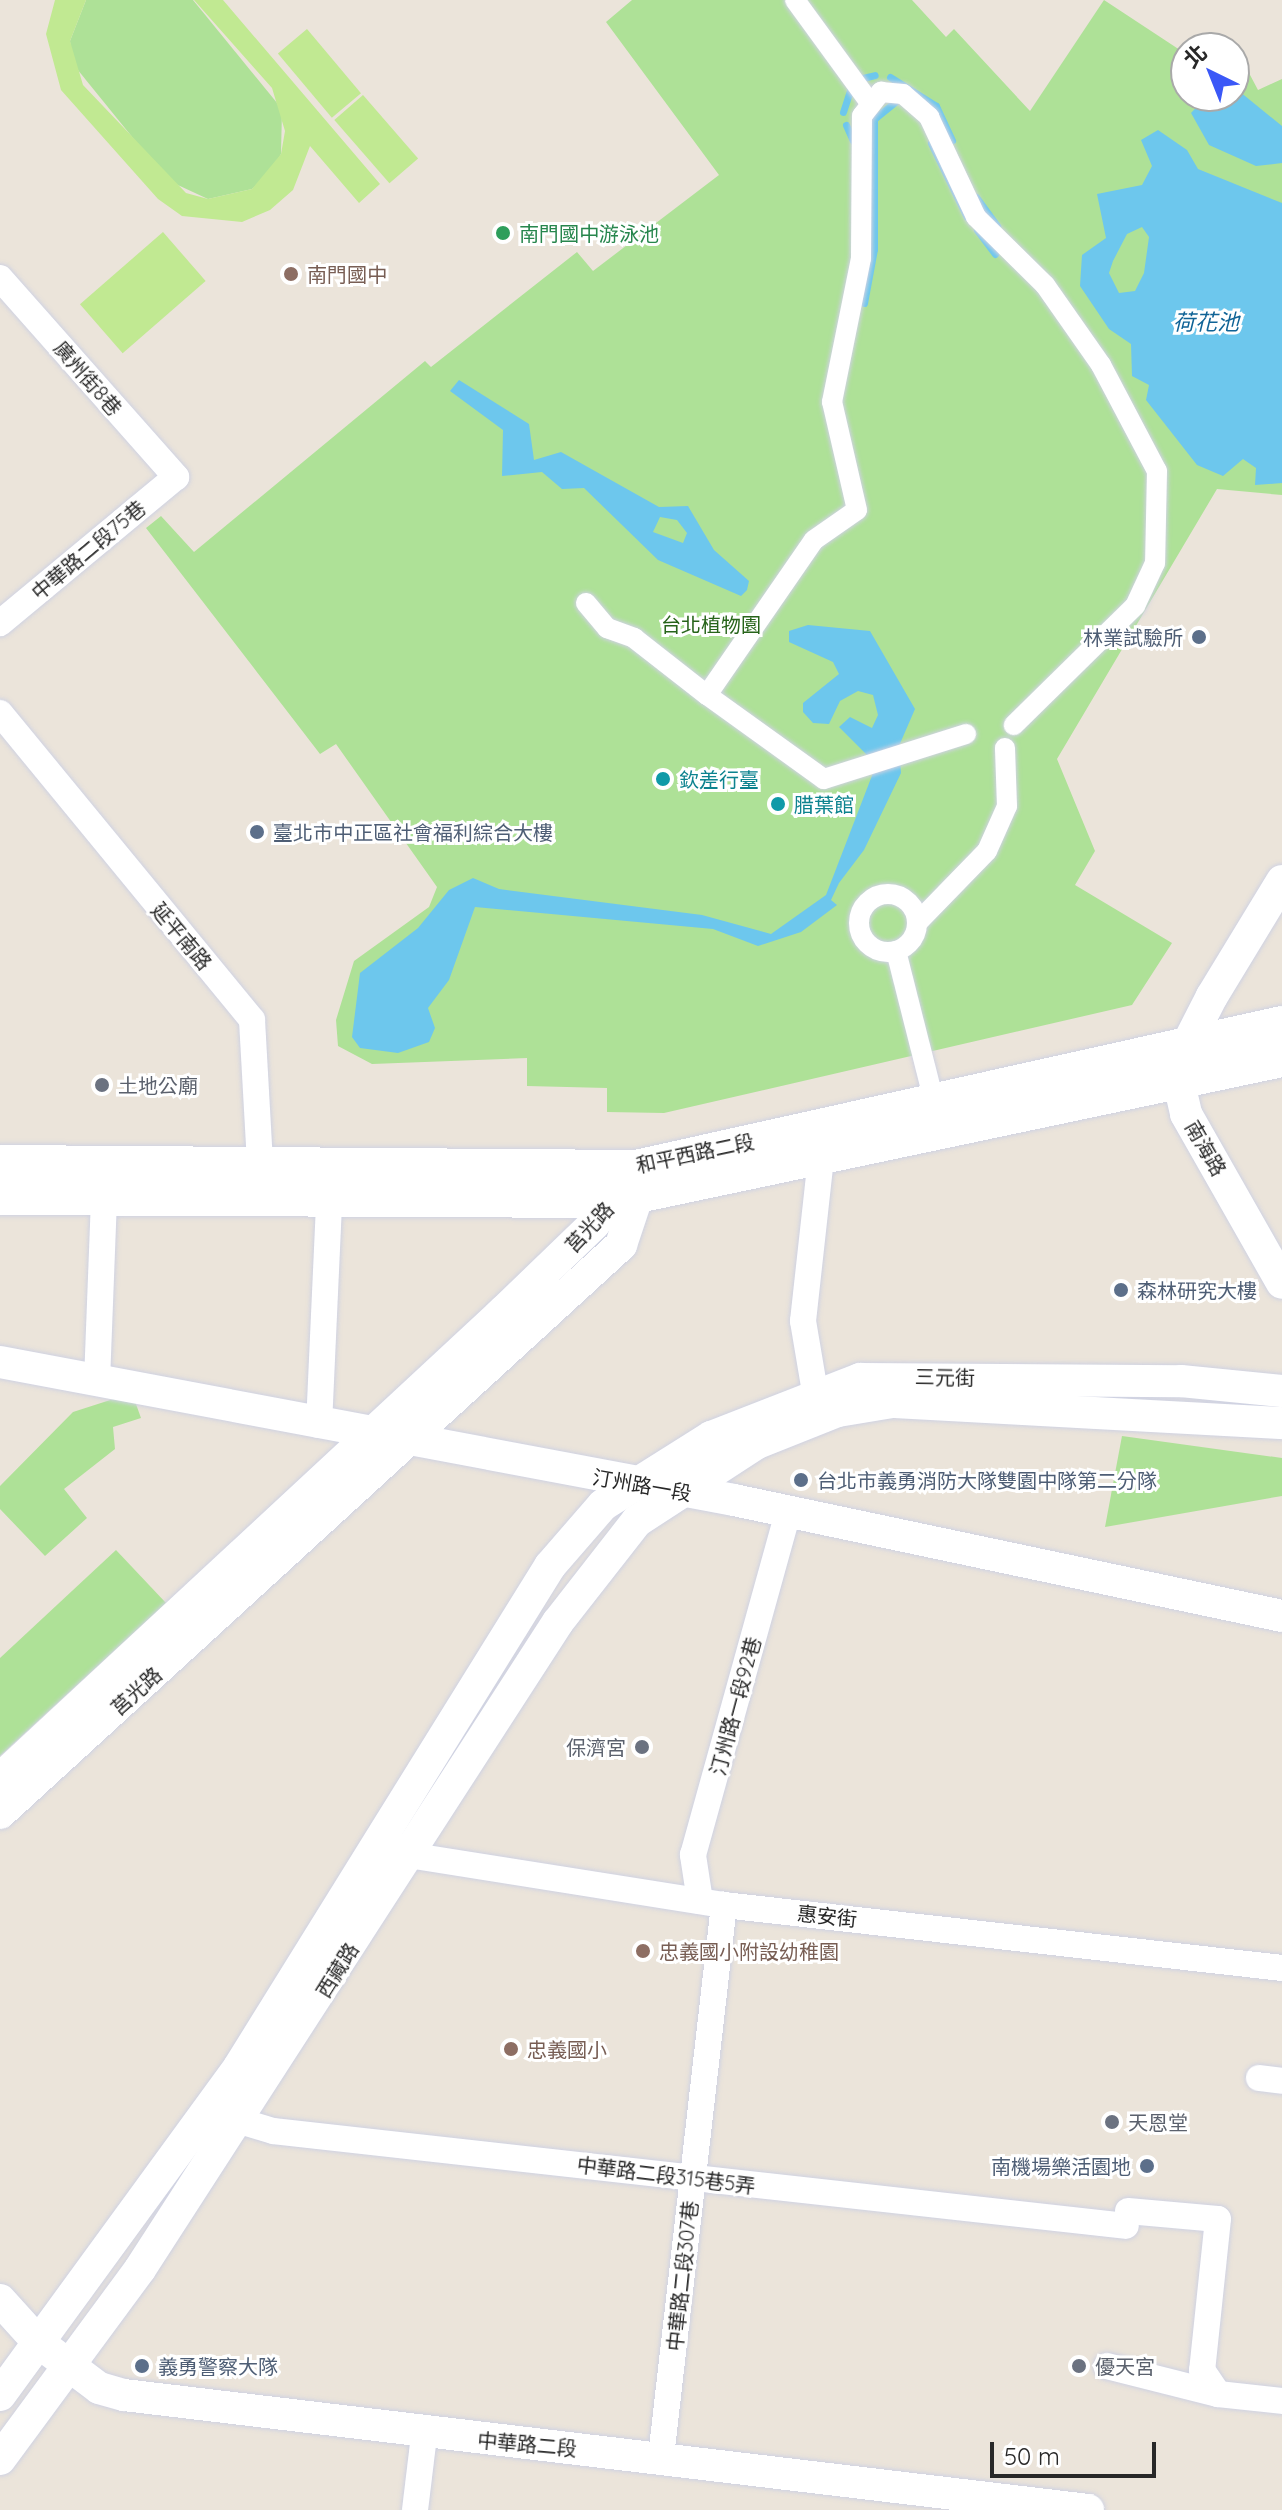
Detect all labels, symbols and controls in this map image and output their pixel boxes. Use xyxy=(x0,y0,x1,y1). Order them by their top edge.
north arrow xyxy=(1170,32,1250,112)
text: 北 xyxy=(1177,38,1213,74)
place label: 南門國中游泳池 xyxy=(519,221,659,245)
marker: 南門國中游泳池 xyxy=(494,224,512,242)
place label: 南門國中 xyxy=(307,262,387,286)
marker: 南門國中 xyxy=(282,265,300,283)
water label: 荷花池 xyxy=(1173,310,1239,336)
street label: 廣州街8巷 xyxy=(49,336,127,420)
street label: 中華路二段75巷 xyxy=(26,495,150,605)
park label: 台北植物園 xyxy=(661,612,761,636)
place label: 林業試驗所 xyxy=(1083,625,1183,649)
marker: 林業試驗所 xyxy=(1190,628,1208,646)
place label: 欽差行臺 xyxy=(679,767,759,791)
marker: 欽差行臺 xyxy=(654,770,672,788)
place label: 腊葉館 xyxy=(794,792,854,816)
marker: 腊葉館 xyxy=(769,795,787,813)
place label: 臺北市中正區社會福利綜合大樓 xyxy=(273,820,553,844)
marker: 臺北市中正區社會福利綜合大樓 xyxy=(248,823,266,841)
street label: 延平南路 xyxy=(147,898,217,974)
place label: 土地公廟 xyxy=(118,1073,198,1097)
marker: 土地公廟 xyxy=(93,1076,111,1094)
street label: 南海路 xyxy=(1181,1116,1231,1180)
street label: 和平西路二段 xyxy=(634,1129,756,1177)
street label: 莒光路 xyxy=(560,1197,618,1257)
place label: 森林研究大樓 xyxy=(1137,1278,1257,1302)
marker: 森林研究大樓 xyxy=(1112,1281,1130,1299)
street label: 三元街 xyxy=(915,1364,975,1390)
street label: 汀州路一段 xyxy=(591,1464,693,1506)
place label: 台北市義勇消防大隊雙園中隊第二分隊 xyxy=(817,1468,1157,1492)
marker: 台北市義勇消防大隊雙園中隊第二分隊 xyxy=(792,1471,810,1489)
street label: 汀州路一段92巷 xyxy=(705,1634,765,1778)
street label: 莒光路 xyxy=(106,1662,166,1720)
place label: 保濟宮 xyxy=(566,1735,626,1759)
marker: 保濟宮 xyxy=(633,1738,651,1756)
street label: 惠安街 xyxy=(796,1901,858,1931)
street label: 西藏路 xyxy=(311,1938,363,2002)
place label: 忠義國小附設幼稚園 xyxy=(659,1939,839,1963)
marker: 忠義國小附設幼稚園 xyxy=(634,1942,652,1960)
place label: 忠義國小 xyxy=(527,2037,607,2061)
marker: 忠義國小 xyxy=(502,2040,520,2058)
place label: 天恩堂 xyxy=(1128,2110,1188,2134)
marker: 天恩堂 xyxy=(1103,2113,1121,2131)
street label: 中華路二段315巷5弄 xyxy=(575,2152,757,2198)
place label: 南機場樂活園地 xyxy=(991,2154,1131,2178)
marker: 南機場樂活園地 xyxy=(1138,2157,1156,2175)
street label: 中華路二段307巷 xyxy=(662,2199,702,2353)
place label: 義勇警察大隊 xyxy=(158,2354,278,2378)
place label: 優天宮 xyxy=(1095,2354,1155,2378)
marker: 義勇警察大隊 xyxy=(133,2357,151,2375)
marker: 優天宮 xyxy=(1070,2357,1088,2375)
scale bar xyxy=(994,2426,1160,2476)
street label: 中華路二段 xyxy=(476,2428,578,2460)
text: 50 m xyxy=(1004,2441,1060,2471)

